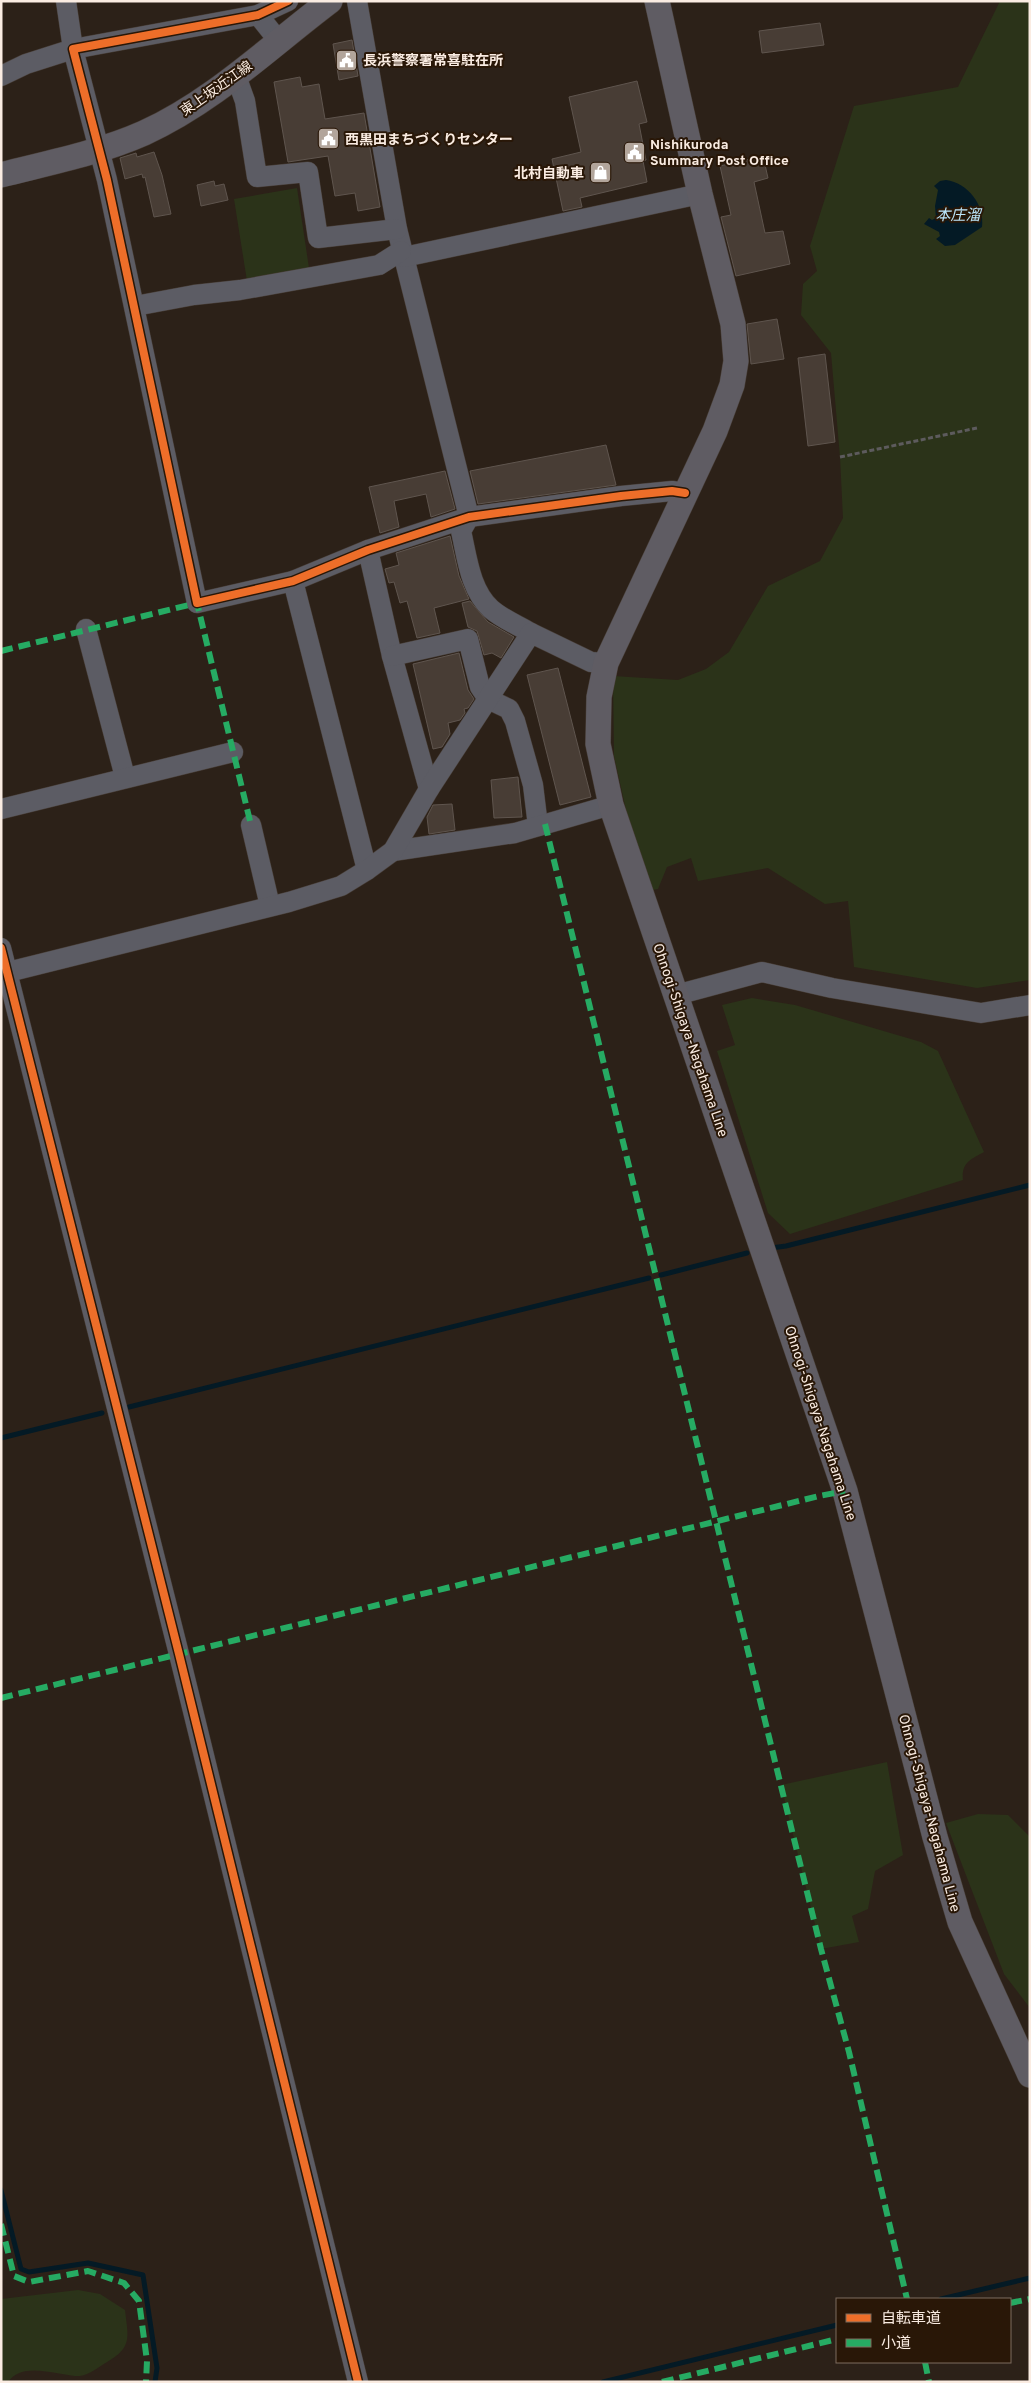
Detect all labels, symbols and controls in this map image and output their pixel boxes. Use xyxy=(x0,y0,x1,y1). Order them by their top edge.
public building icon: 長浜警察署常喜駐在所 xyxy=(335,48,359,72)
place label: 長浜警察署常喜駐在所 xyxy=(363,52,503,70)
street label: 東上坂近江線 xyxy=(178,58,256,120)
public building icon: 西黒田まちづくりセンター xyxy=(317,127,341,151)
place label: 西黒田まちづくりセンター xyxy=(345,132,513,149)
place label: Nishikuroda Summary Post Office xyxy=(650,137,789,170)
public building icon: Nishikuroda Summary Post Office xyxy=(622,140,646,164)
shop icon: 北村自動車 xyxy=(588,161,612,185)
place label: 北村自動車 xyxy=(514,165,584,183)
water label: 本庄溜 xyxy=(935,207,982,226)
street label: Ohnogi-Shigaya-Nagahama Line xyxy=(648,941,731,1140)
street label: Ohnogi-Shigaya-Nagahama Line xyxy=(780,1324,859,1523)
street label: Ohnogi-Shigaya-Nagahama Line xyxy=(894,1713,963,1914)
legend xyxy=(836,2298,1011,2363)
text: 自転車道 xyxy=(881,2310,941,2329)
text: 小道 xyxy=(881,2335,911,2354)

